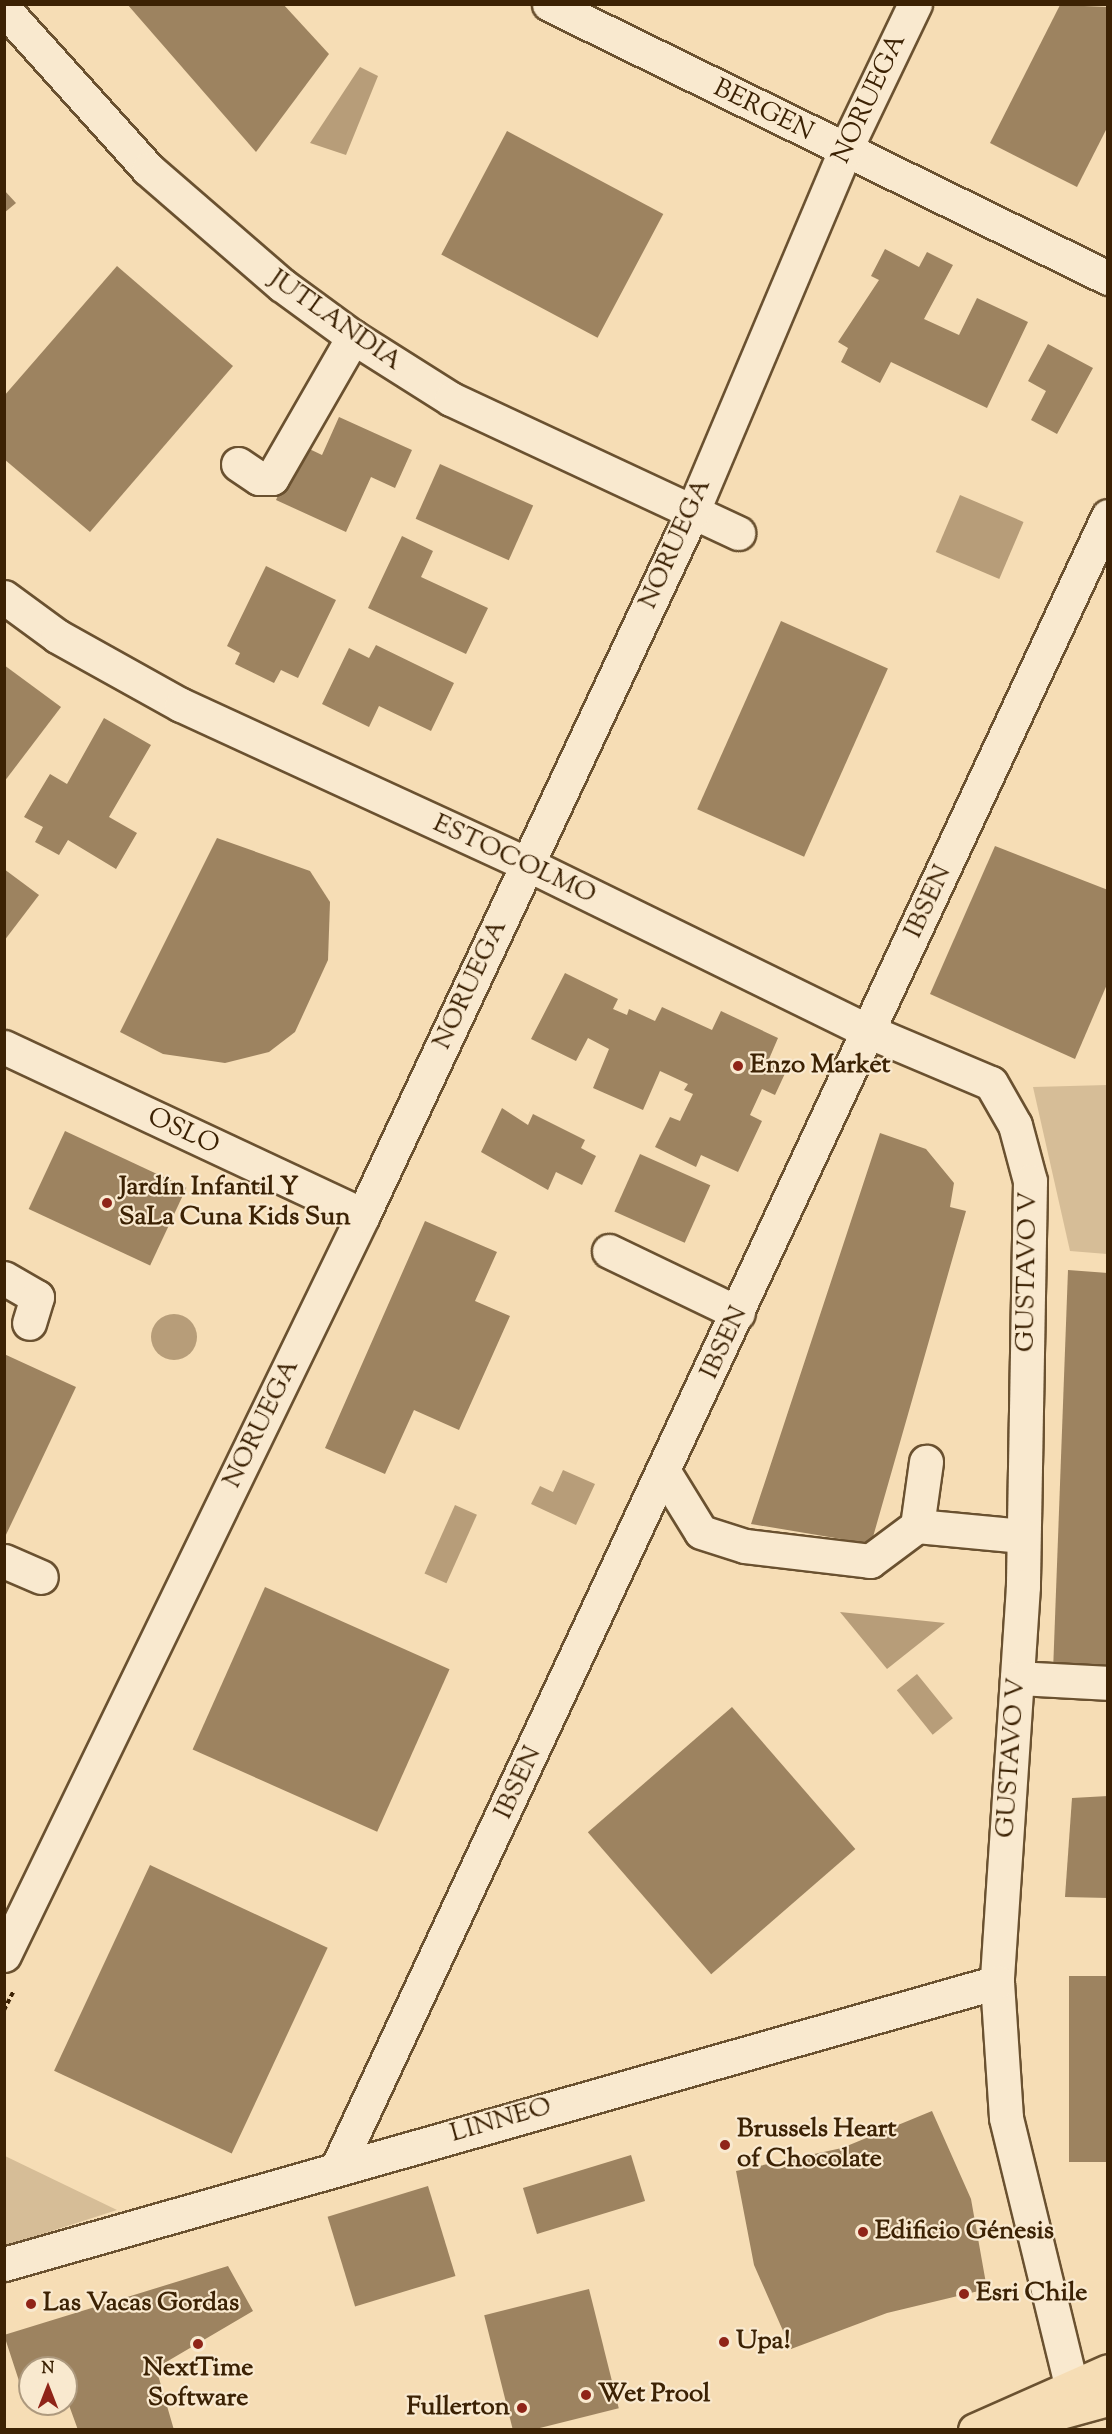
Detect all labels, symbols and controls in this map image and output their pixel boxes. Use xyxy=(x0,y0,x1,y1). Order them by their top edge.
street label: NORUEGA xyxy=(826,29,914,169)
street label: BERGEN xyxy=(708,73,818,149)
street label: JUTLANDIA xyxy=(263,264,407,378)
street label: NORUEGA xyxy=(633,474,719,614)
street label: ESTOCOLMO xyxy=(428,809,600,911)
street label: IBSEN xyxy=(899,861,959,943)
street label: NORUEGA xyxy=(427,915,515,1055)
place label: Enzo Market xyxy=(750,1050,890,1082)
marker: Enzo Market xyxy=(731,1059,745,1073)
street label: OSLO xyxy=(142,1102,224,1162)
place label: Jardín Infantil Y SaLa Cuna Kids Sun xyxy=(119,1172,351,1234)
street label: GUSTAVO V xyxy=(1011,1192,1045,1352)
marker: Jardín Infantil Y SaLa Cuna Kids Sun xyxy=(100,1196,114,1210)
street label: IBSEN xyxy=(695,1302,755,1384)
street label: NORUEGA xyxy=(217,1355,307,1493)
street label: GUSTAVO V xyxy=(991,1677,1033,1839)
street label: IBSEN xyxy=(489,1742,549,1824)
street label: LINNEO xyxy=(447,2092,555,2150)
place label: Brussels Heart of Chocolate xyxy=(737,2114,896,2176)
marker: Brussels Heart of Chocolate xyxy=(718,2138,732,2152)
place label: Edificio Génesis xyxy=(875,2216,1054,2248)
marker: Edificio Génesis xyxy=(856,2225,870,2239)
place label: Esri Chile xyxy=(976,2278,1087,2310)
marker: Esri Chile xyxy=(957,2287,971,2301)
place label: Las Vacas Gordas xyxy=(43,2288,239,2320)
marker: Las Vacas Gordas xyxy=(24,2297,38,2311)
place label: Upa! xyxy=(736,2326,791,2358)
marker: Upa! xyxy=(717,2335,731,2349)
marker: NextTime Software xyxy=(191,2337,205,2351)
place label: NextTime Software xyxy=(143,2353,253,2414)
north arrow xyxy=(18,2356,78,2416)
text: N xyxy=(42,2358,54,2381)
place label: Wet Prool xyxy=(598,2379,710,2411)
marker: Wet Prool xyxy=(579,2388,593,2402)
place label: Fullerton xyxy=(406,2392,510,2424)
marker: Fullerton xyxy=(515,2401,529,2415)

